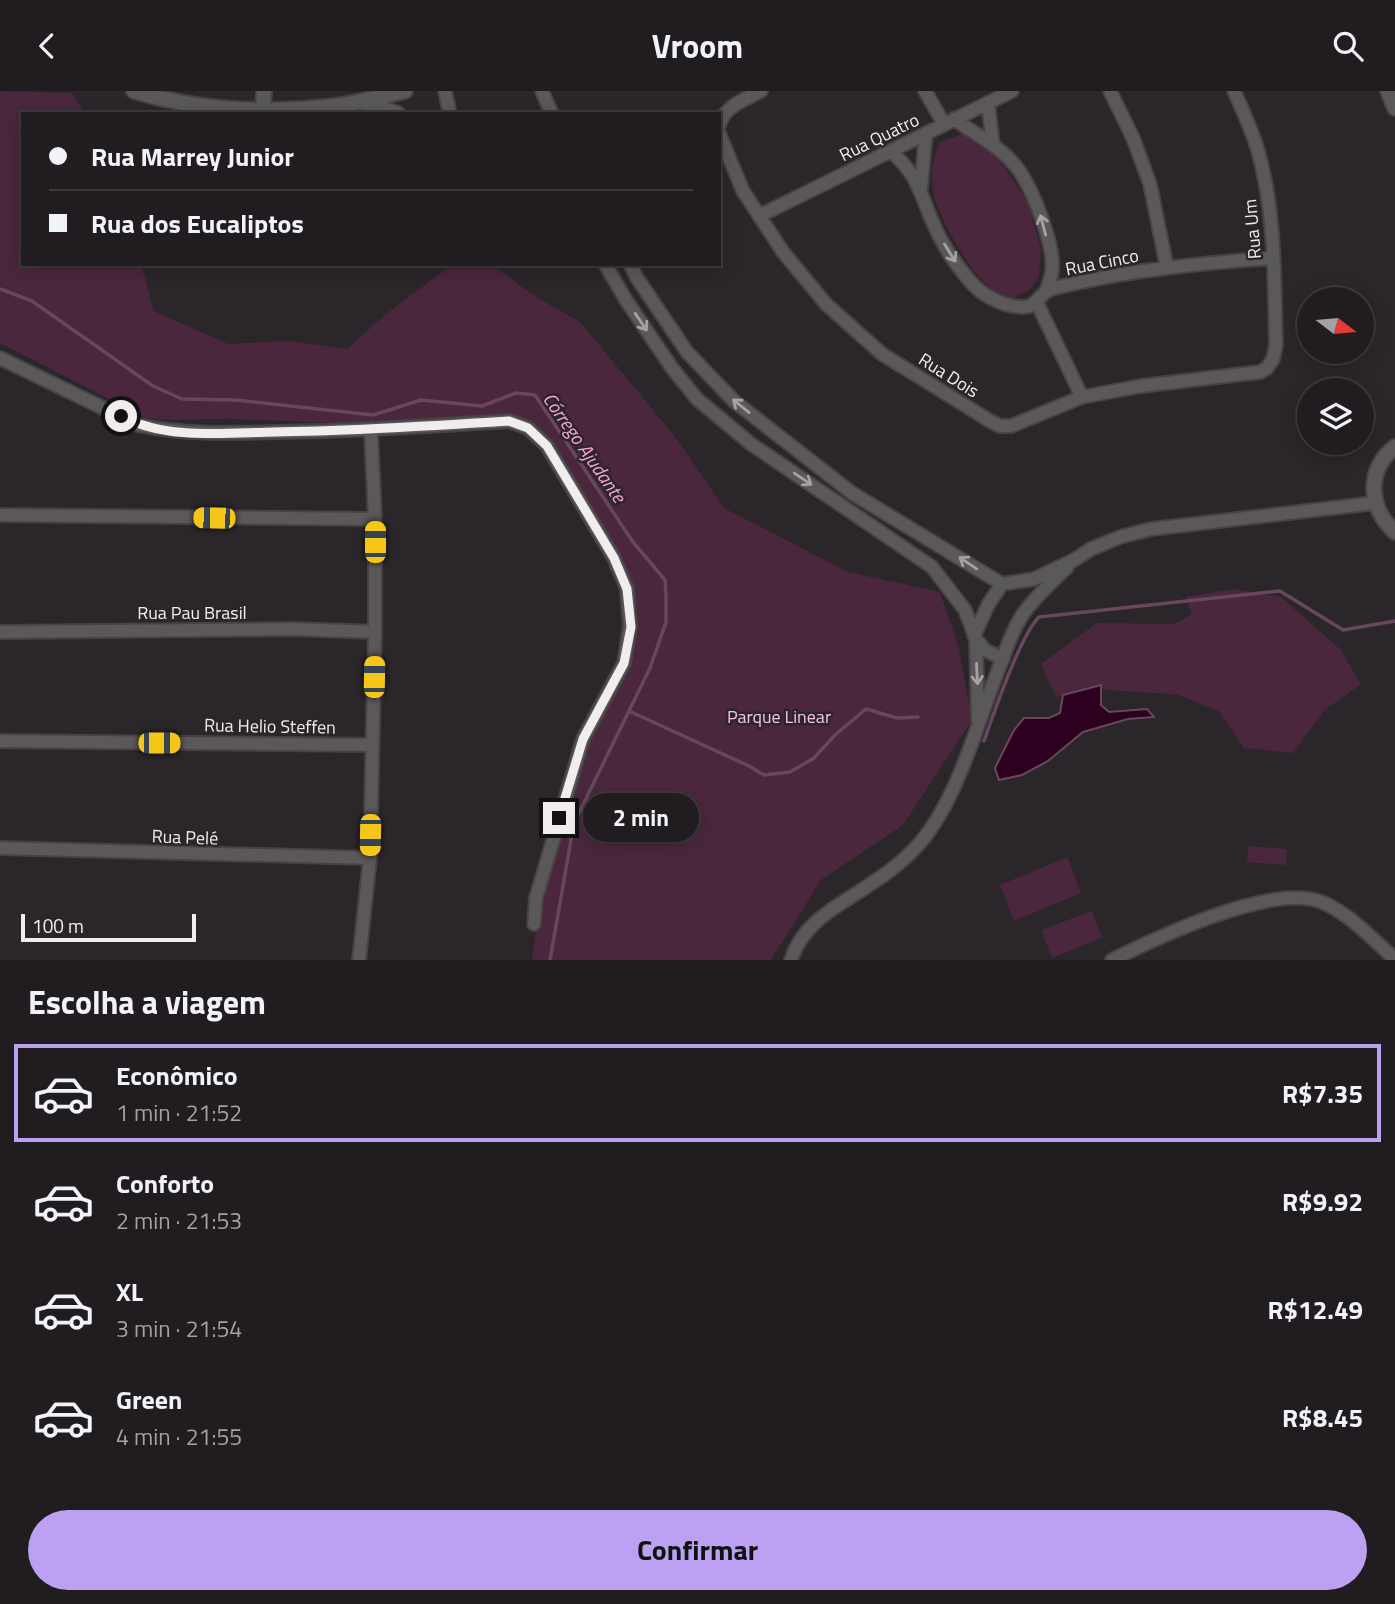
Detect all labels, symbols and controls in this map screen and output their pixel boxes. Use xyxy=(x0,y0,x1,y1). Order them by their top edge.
text: Vroom xyxy=(652,22,743,70)
icon: back xyxy=(28,27,66,65)
icon: search xyxy=(1329,27,1367,65)
street label: Rua Quatro xyxy=(834,106,924,168)
text: Rua Marrey Junior xyxy=(91,137,294,176)
street label: Rua Um xyxy=(1236,198,1268,260)
text: Rua dos Eucaliptos xyxy=(91,204,304,243)
one-way arrow xyxy=(1036,214,1049,236)
street label: Rua Cinco xyxy=(1063,242,1141,282)
one-way arrow xyxy=(943,243,957,263)
north arrow xyxy=(1297,287,1374,364)
map controls xyxy=(1297,287,1374,455)
one-way arrow xyxy=(634,312,648,331)
street label: Rua Dois xyxy=(913,346,985,404)
button: layers xyxy=(1297,378,1374,455)
water label: Córrego Ajudante xyxy=(536,386,635,509)
one-way arrow xyxy=(733,398,751,414)
route start xyxy=(105,400,137,432)
one-way arrow xyxy=(793,472,812,486)
car xyxy=(193,507,236,529)
car xyxy=(365,521,386,563)
one-way arrow xyxy=(959,556,978,570)
street label: Rua Pau Brasil xyxy=(137,599,247,626)
car xyxy=(364,656,385,698)
one-way arrow xyxy=(971,662,984,685)
park label: Parque Linear xyxy=(727,703,831,730)
street label: Rua Helio Steffen xyxy=(204,711,336,741)
car xyxy=(139,733,181,754)
callout: 2 min xyxy=(584,793,699,843)
text: 2 min xyxy=(613,800,669,835)
route end xyxy=(543,802,575,834)
car xyxy=(360,814,381,856)
street label: Rua Pelé xyxy=(151,822,219,852)
scale bar xyxy=(21,911,196,943)
text: 100 m xyxy=(32,911,84,940)
text: Escolha a viagem xyxy=(28,978,266,1026)
text: Econômico xyxy=(116,1056,238,1095)
icon: car xyxy=(32,1062,95,1125)
text: R$7.35 xyxy=(1282,1074,1363,1113)
text: 1 min · 21:52 xyxy=(116,1095,242,1130)
text: Conforto xyxy=(116,1164,214,1203)
icon: car xyxy=(32,1170,95,1233)
text: R$9.92 xyxy=(1282,1182,1363,1221)
text: 2 min · 21:53 xyxy=(116,1203,242,1238)
text: XL xyxy=(116,1272,143,1311)
icon: car xyxy=(32,1278,95,1341)
text: R$12.49 xyxy=(1267,1290,1363,1329)
text: 3 min · 21:54 xyxy=(116,1311,242,1346)
text: Green xyxy=(116,1380,182,1419)
icon: car xyxy=(32,1386,95,1449)
text: R$8.45 xyxy=(1282,1398,1363,1437)
text: 4 min · 21:55 xyxy=(116,1419,242,1454)
button: Confirmar xyxy=(28,1510,1367,1590)

